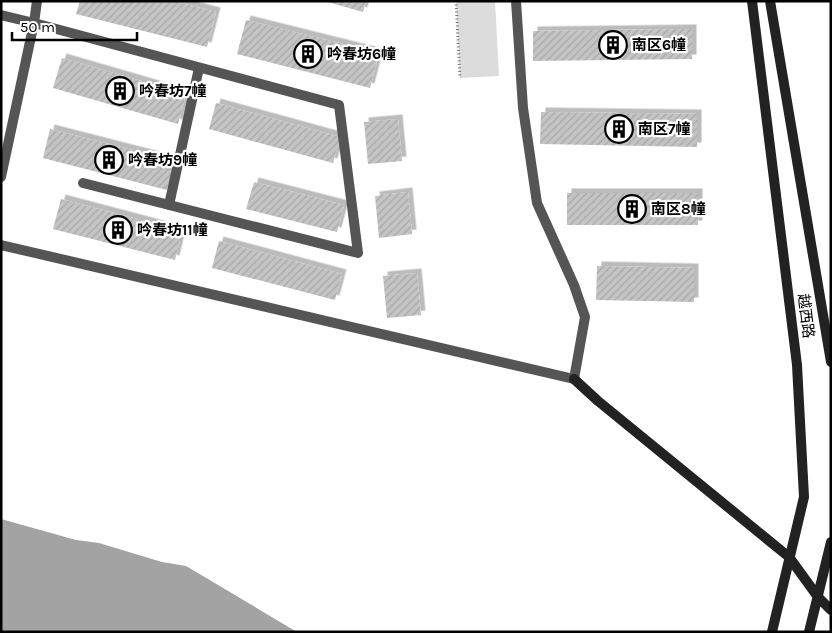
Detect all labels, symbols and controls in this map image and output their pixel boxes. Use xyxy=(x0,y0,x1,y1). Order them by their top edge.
scale bar xyxy=(12,10,138,42)
text: 50 m xyxy=(20,18,55,36)
building icon: 南区6幢 xyxy=(598,30,628,60)
place label: 南区6幢 xyxy=(632,36,686,54)
building icon: 吟春坊6幢 xyxy=(293,39,323,69)
place label: 吟春坊6幢 xyxy=(327,45,396,63)
building icon: 吟春坊7幢 xyxy=(105,76,135,106)
place label: 吟春坊7幢 xyxy=(139,82,206,100)
building icon: 南区7幢 xyxy=(604,114,634,144)
place label: 南区7幢 xyxy=(638,120,690,138)
building icon: 吟春坊9幢 xyxy=(94,145,124,175)
place label: 吟春坊9幢 xyxy=(128,151,197,169)
building icon: 南区8幢 xyxy=(617,194,647,224)
place label: 南区8幢 xyxy=(651,200,706,218)
building icon: 吟春坊11幢 xyxy=(103,215,133,245)
place label: 吟春坊11幢 xyxy=(137,221,208,239)
street label: 越西路 xyxy=(794,293,818,339)

